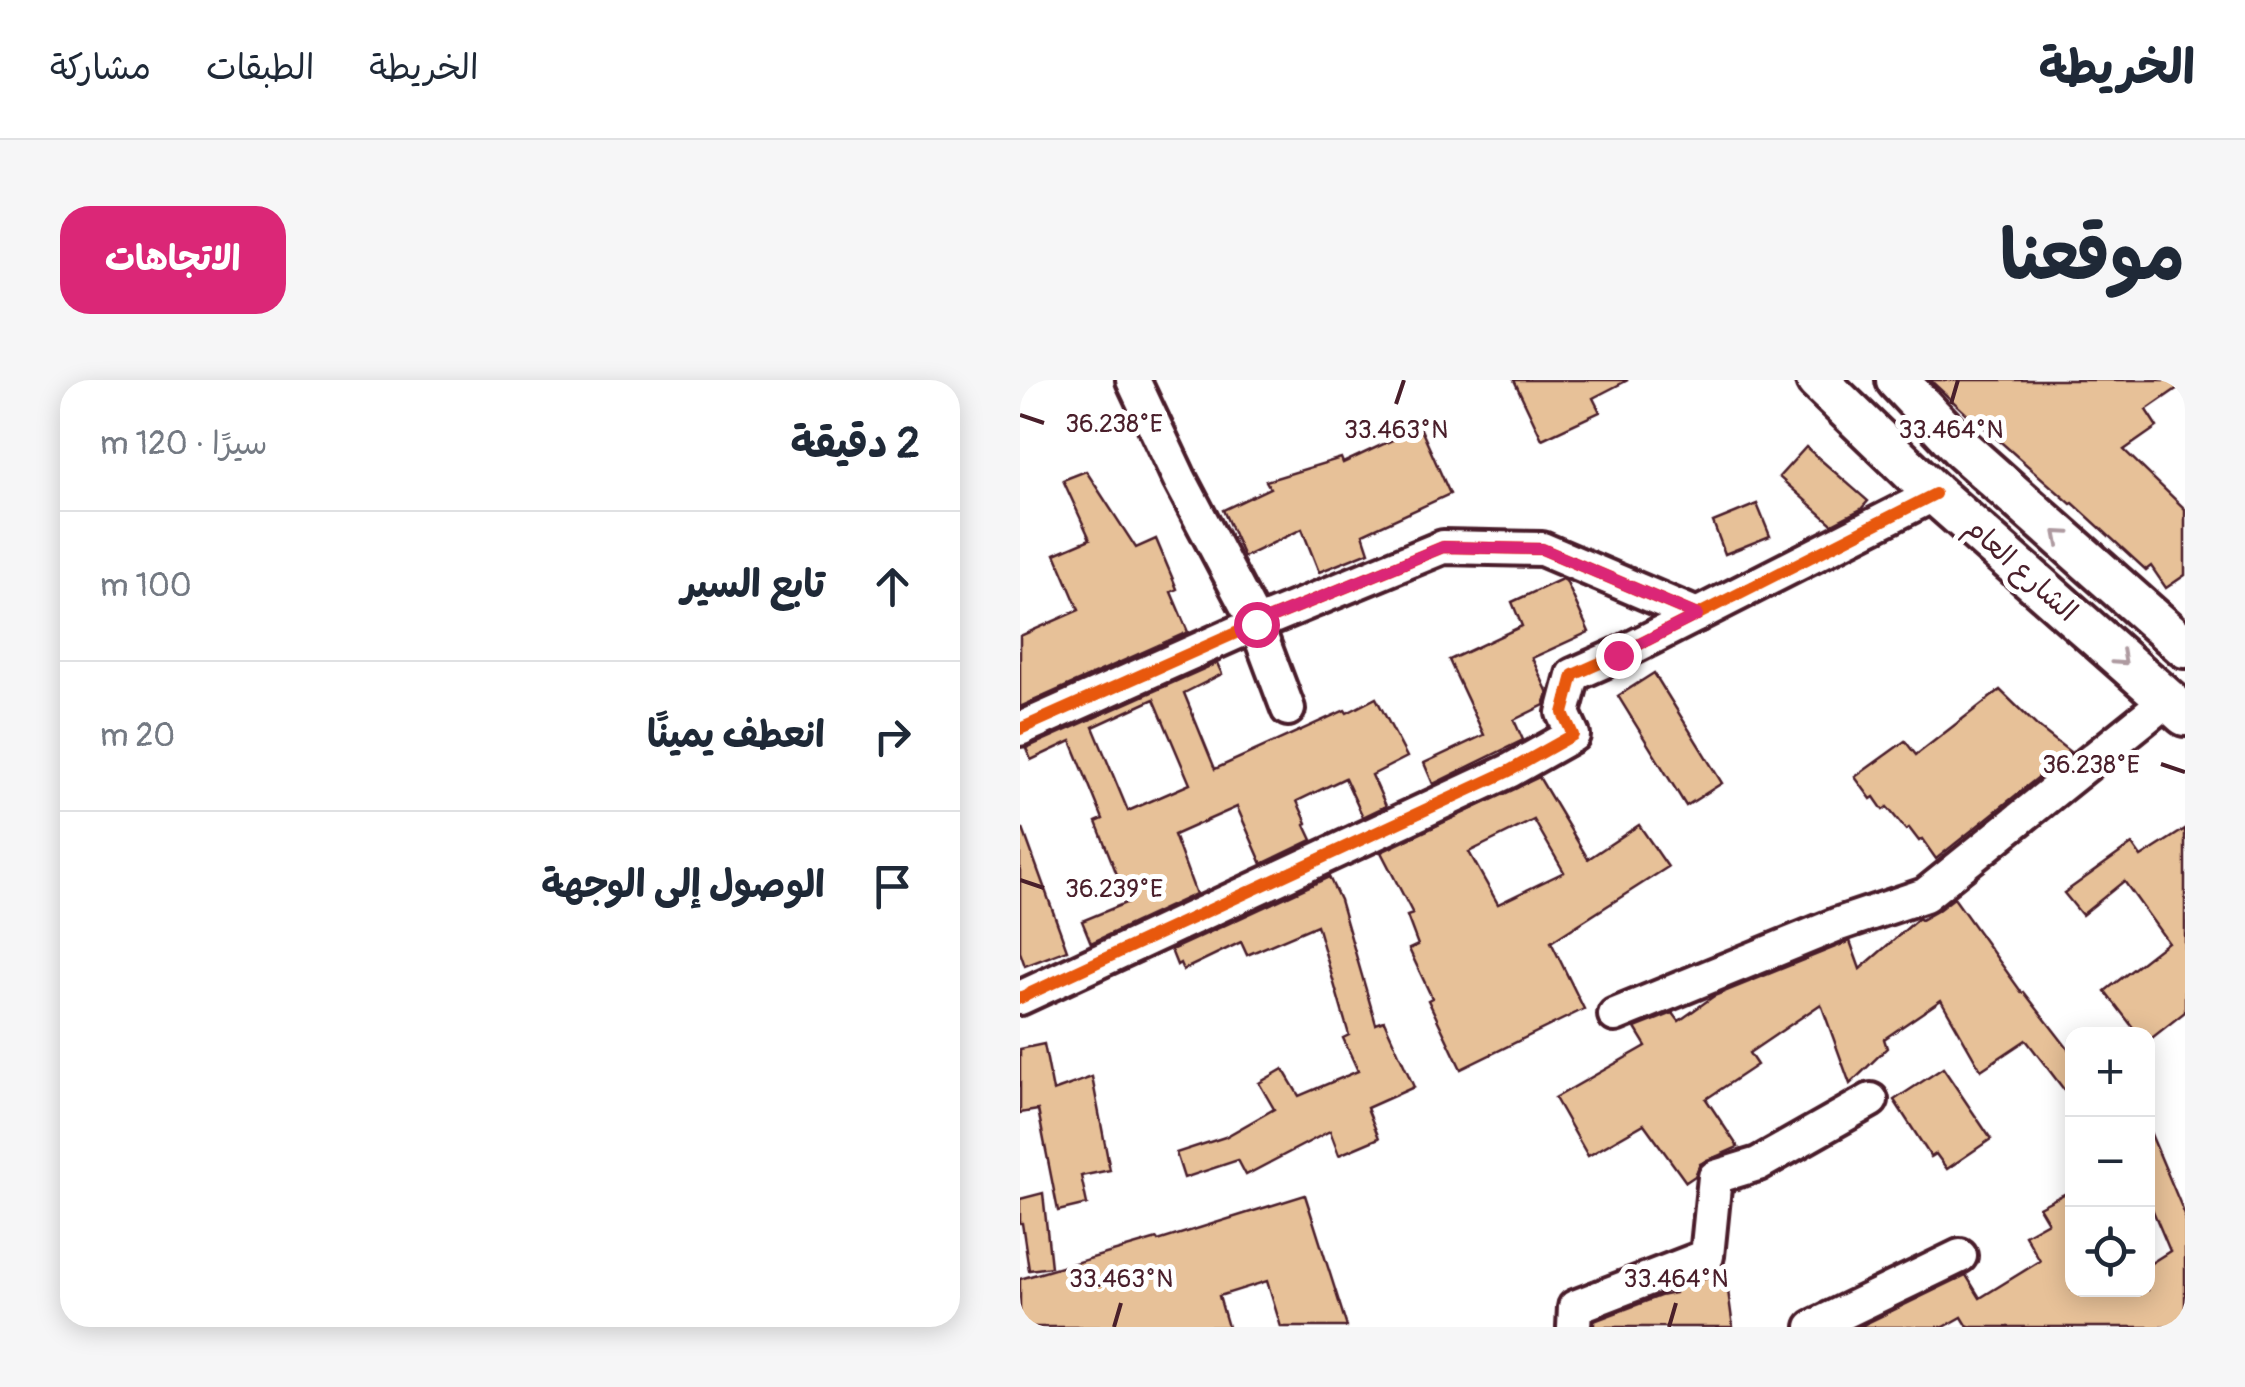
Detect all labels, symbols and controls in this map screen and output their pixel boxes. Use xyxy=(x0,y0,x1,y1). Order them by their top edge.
text: الخريطة xyxy=(2039,38,2195,98)
text: مشاركة xyxy=(50,46,151,90)
text: الطبقات xyxy=(206,46,314,90)
text: الخريطة xyxy=(369,46,479,90)
button: الاتجاهات xyxy=(60,206,286,314)
text: موقعنا xyxy=(2000,213,2185,301)
text: 36.238°E xyxy=(1065,409,1163,440)
text: 33.463°N xyxy=(1344,415,1448,446)
text: 33.464°N xyxy=(1899,415,2003,446)
text: 2 دقيقة xyxy=(791,418,920,470)
text: سيرًا · 120 m xyxy=(100,424,268,464)
street label: الشارع العام xyxy=(1956,511,2084,632)
one-way arrow xyxy=(2053,529,2071,547)
icon: ahead xyxy=(865,559,920,614)
text: تابع السير xyxy=(681,561,825,609)
text: 100 m xyxy=(100,566,192,606)
route start xyxy=(1234,602,1280,648)
route end xyxy=(1596,633,1642,679)
one-way arrow xyxy=(2109,647,2128,665)
icon: right xyxy=(865,709,920,764)
text: انعطف يمينًا xyxy=(647,711,825,759)
text: 20 m xyxy=(100,716,175,756)
text: 36.238°E xyxy=(2042,750,2140,781)
icon: arrive xyxy=(865,859,920,914)
text: الوصول إلى الوجهة xyxy=(541,861,825,909)
text: 36.239°E xyxy=(1065,874,1163,905)
map controls xyxy=(2065,1027,2155,1297)
button: + xyxy=(2065,1027,2155,1117)
button: − xyxy=(2065,1117,2155,1207)
button: locate xyxy=(2065,1207,2155,1297)
text: 33.463°N xyxy=(1069,1264,1173,1295)
text: 33.464°N xyxy=(1624,1264,1728,1295)

